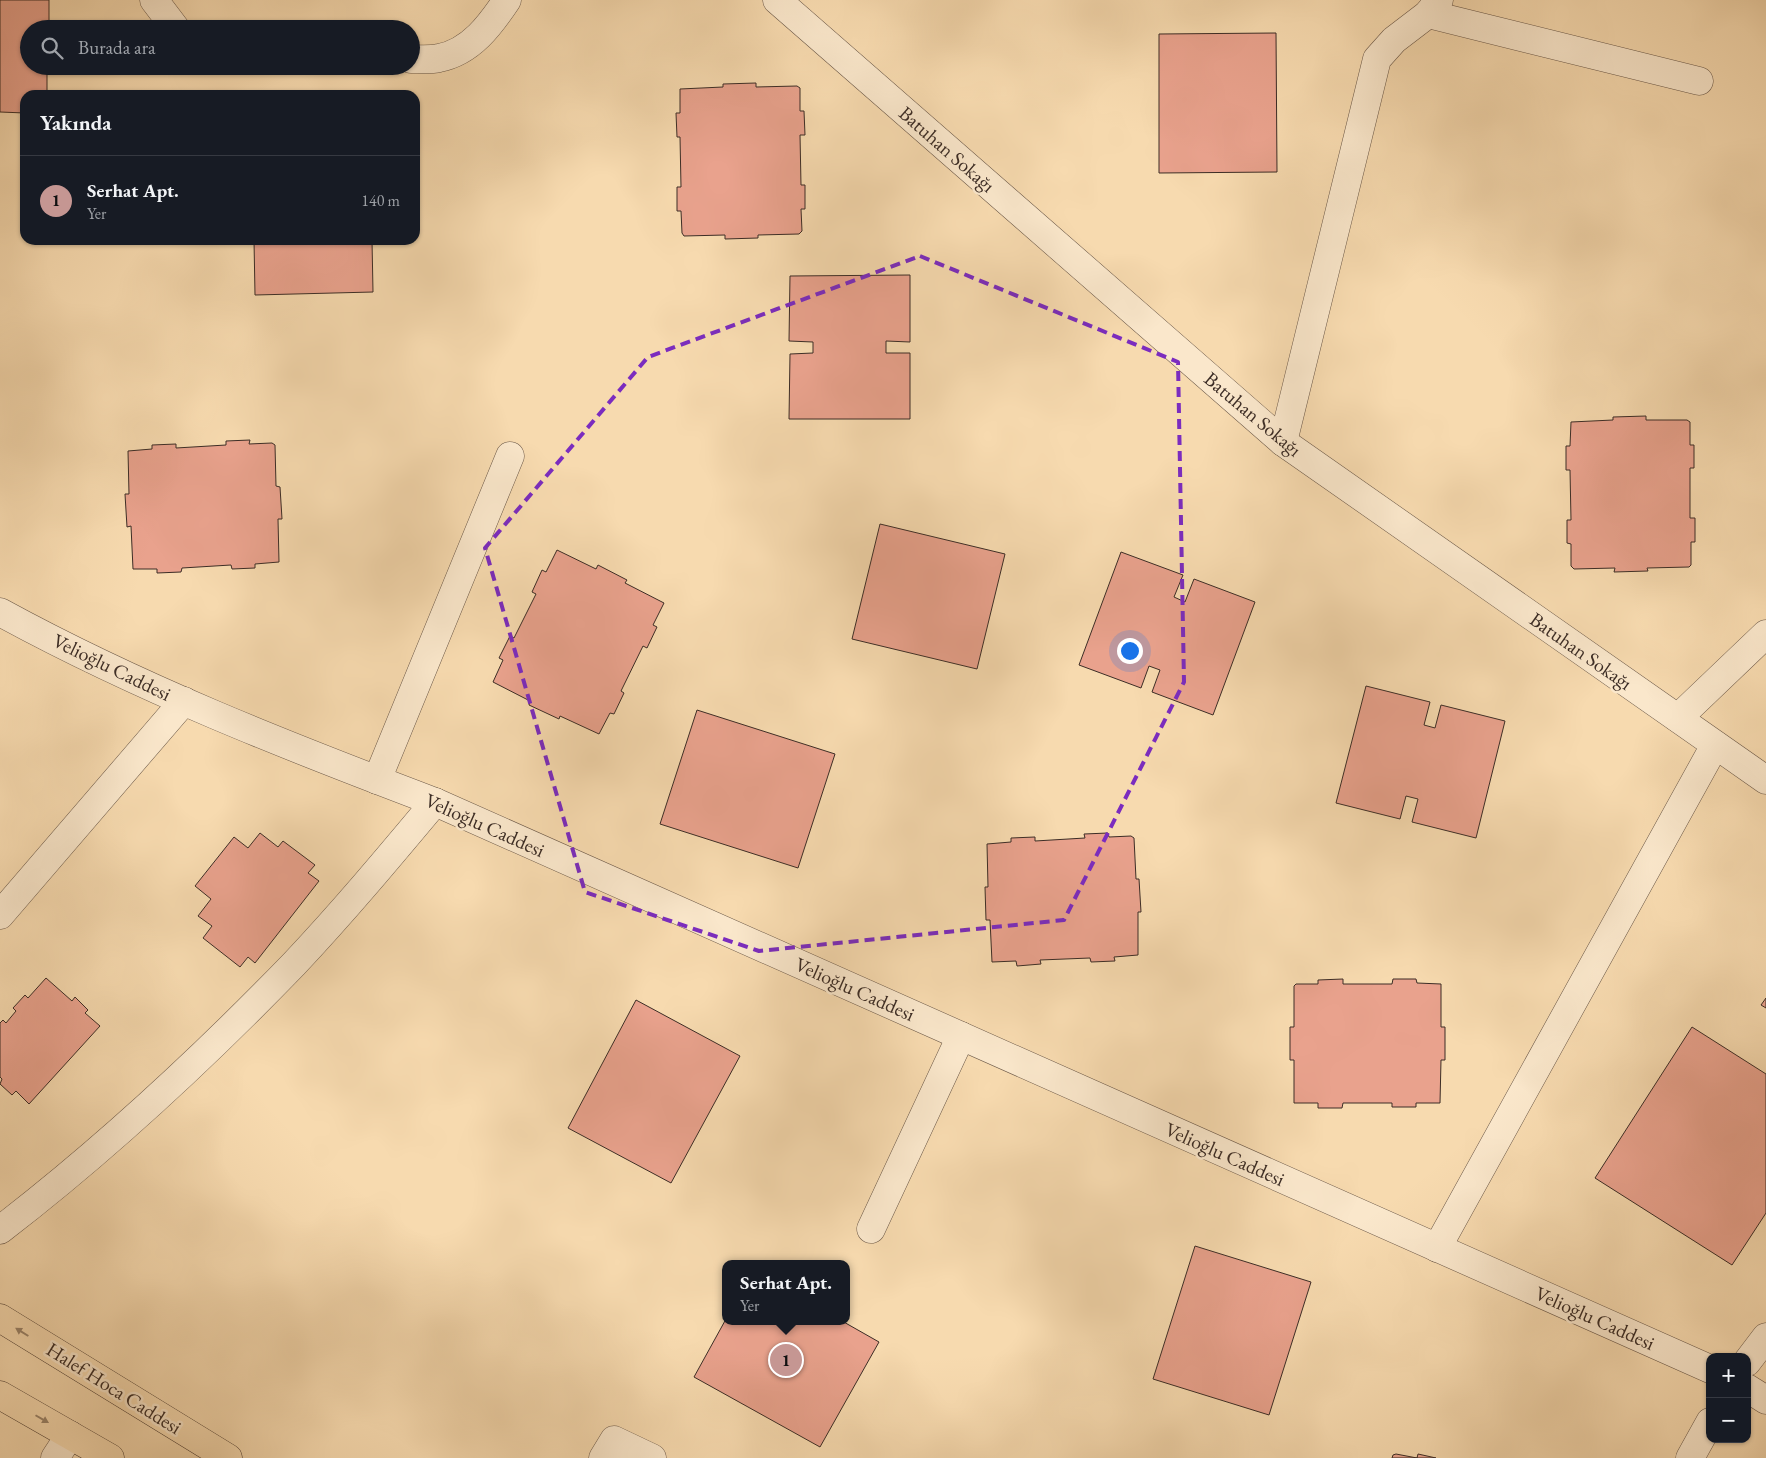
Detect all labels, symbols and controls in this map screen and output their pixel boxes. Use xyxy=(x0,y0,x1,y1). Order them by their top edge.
search box xyxy=(20,20,420,75)
icon: search xyxy=(38,34,66,62)
text: Burada ara xyxy=(78,35,156,60)
street label: Batuhan Sokağı xyxy=(893,100,1001,198)
text: Yakında xyxy=(40,109,111,136)
text: Serhat Apt. xyxy=(87,178,179,203)
text: 1 xyxy=(52,190,60,211)
text: 140 m xyxy=(361,190,400,211)
text: Yer xyxy=(87,203,106,224)
street label: Batuhan Sokağı xyxy=(1199,366,1307,462)
street label: Batuhan Sokağı xyxy=(1525,606,1637,696)
street label: Velioğlu Caddesi xyxy=(49,627,176,707)
your location xyxy=(1117,638,1143,664)
street label: Velioğlu Caddesi xyxy=(421,787,549,863)
street label: Velioğlu Caddesi xyxy=(791,951,919,1027)
street label: Velioğlu Caddesi xyxy=(1161,1116,1289,1192)
popup xyxy=(722,1260,850,1325)
text: Serhat Apt. xyxy=(740,1270,832,1295)
street label: Velioğlu Caddesi xyxy=(1531,1280,1659,1356)
text: Yer xyxy=(740,1295,759,1316)
one-way arrow xyxy=(16,1327,29,1336)
street label: Halef Hoca Caddesi xyxy=(42,1336,187,1440)
pin: 1 xyxy=(770,1341,802,1379)
map controls xyxy=(1706,1353,1751,1443)
button: + xyxy=(1706,1353,1751,1398)
button: − xyxy=(1706,1398,1751,1443)
one-way arrow xyxy=(35,1415,50,1423)

